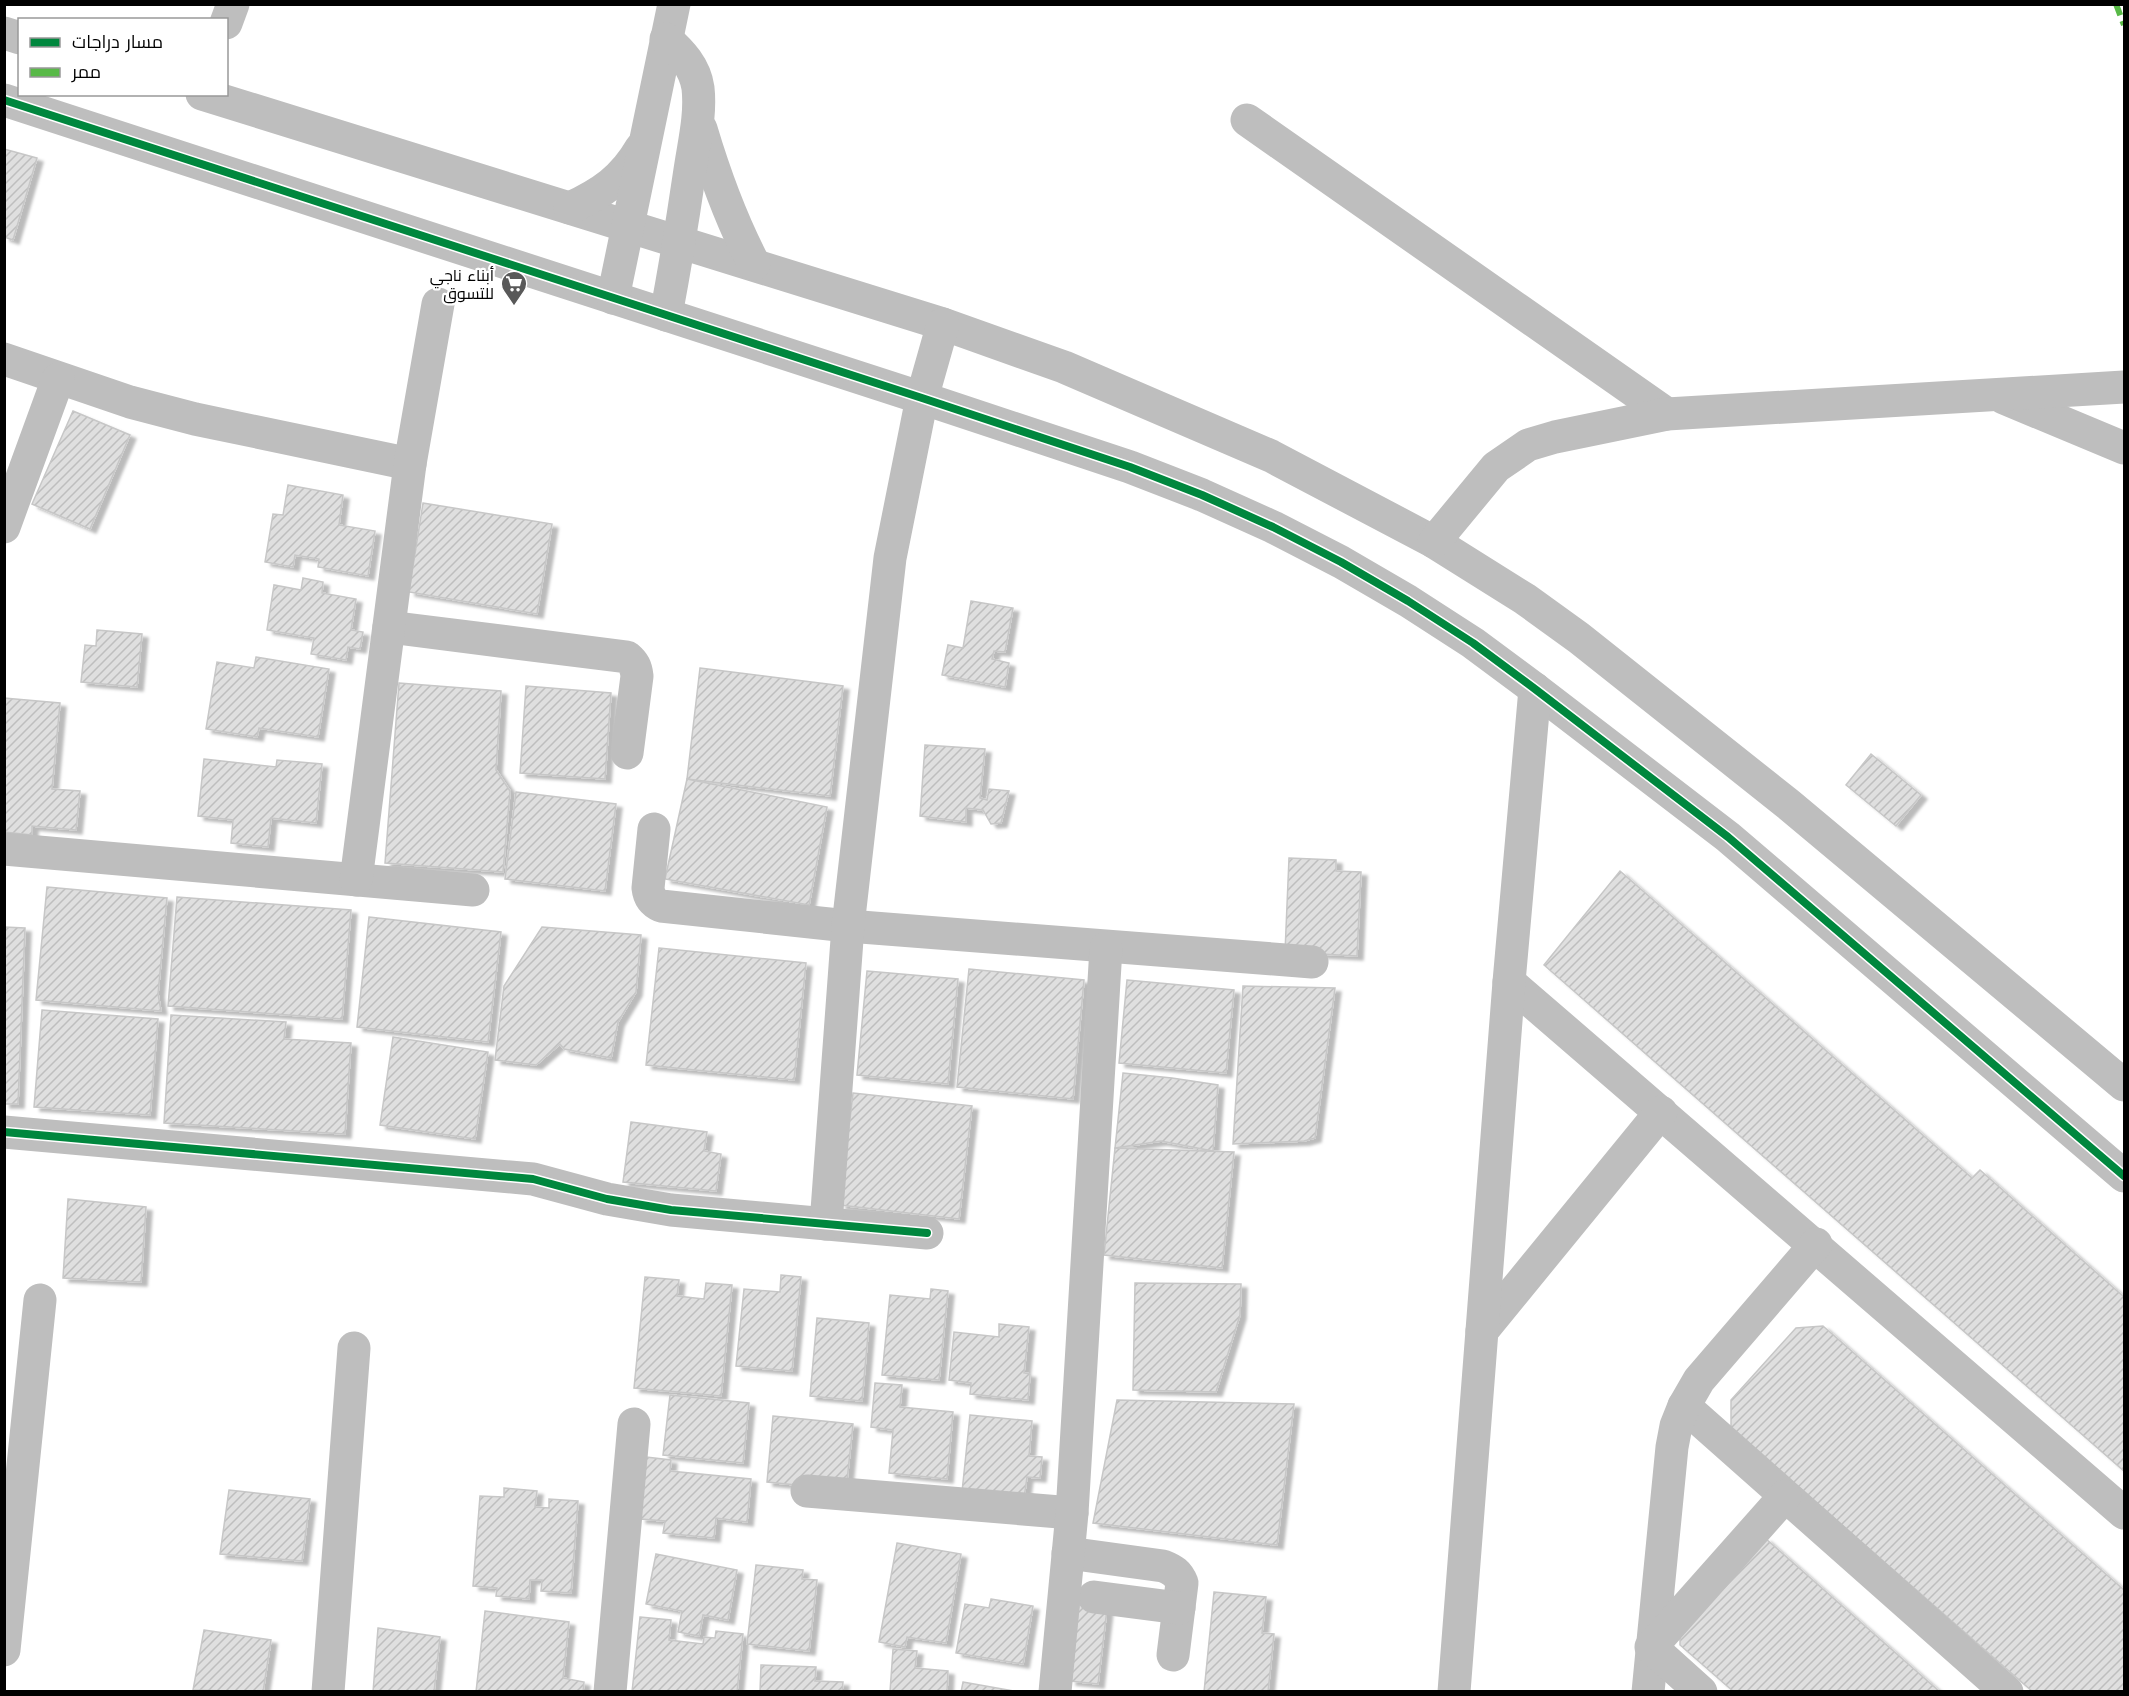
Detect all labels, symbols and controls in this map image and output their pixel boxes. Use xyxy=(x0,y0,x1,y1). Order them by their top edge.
legend xyxy=(18,18,228,96)
text: مسار دراجات xyxy=(72,31,163,53)
text: ممر xyxy=(71,61,101,83)
place label: أبناء ناجي للتسوق xyxy=(430,266,494,304)
supermarket icon: أبناء ناجي للتسوق xyxy=(499,269,529,307)

